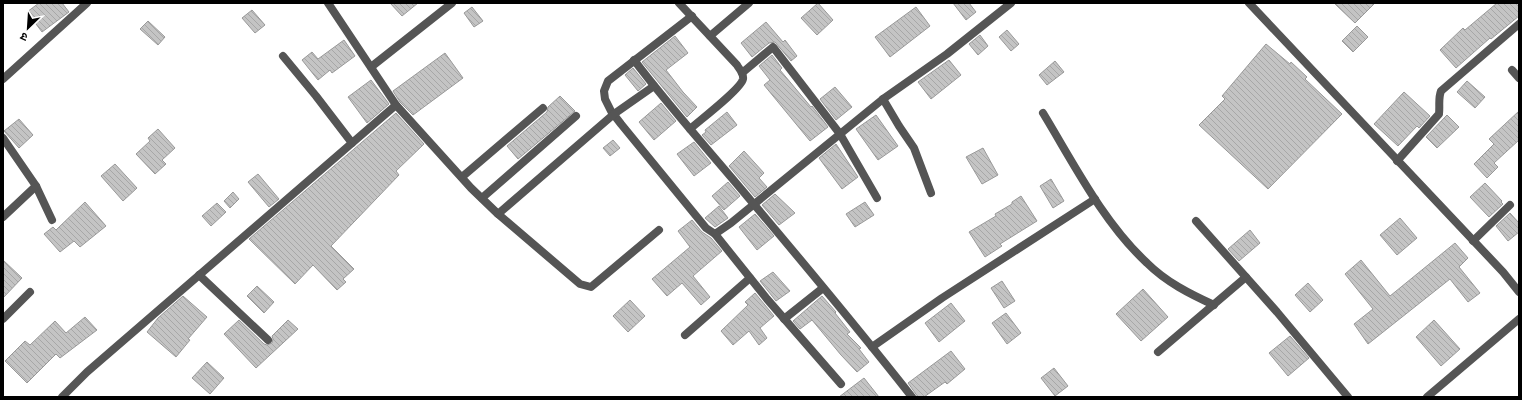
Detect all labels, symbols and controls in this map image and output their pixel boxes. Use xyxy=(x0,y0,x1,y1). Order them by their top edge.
north arrow xyxy=(8,8,48,48)
text: उ xyxy=(17,29,30,45)

